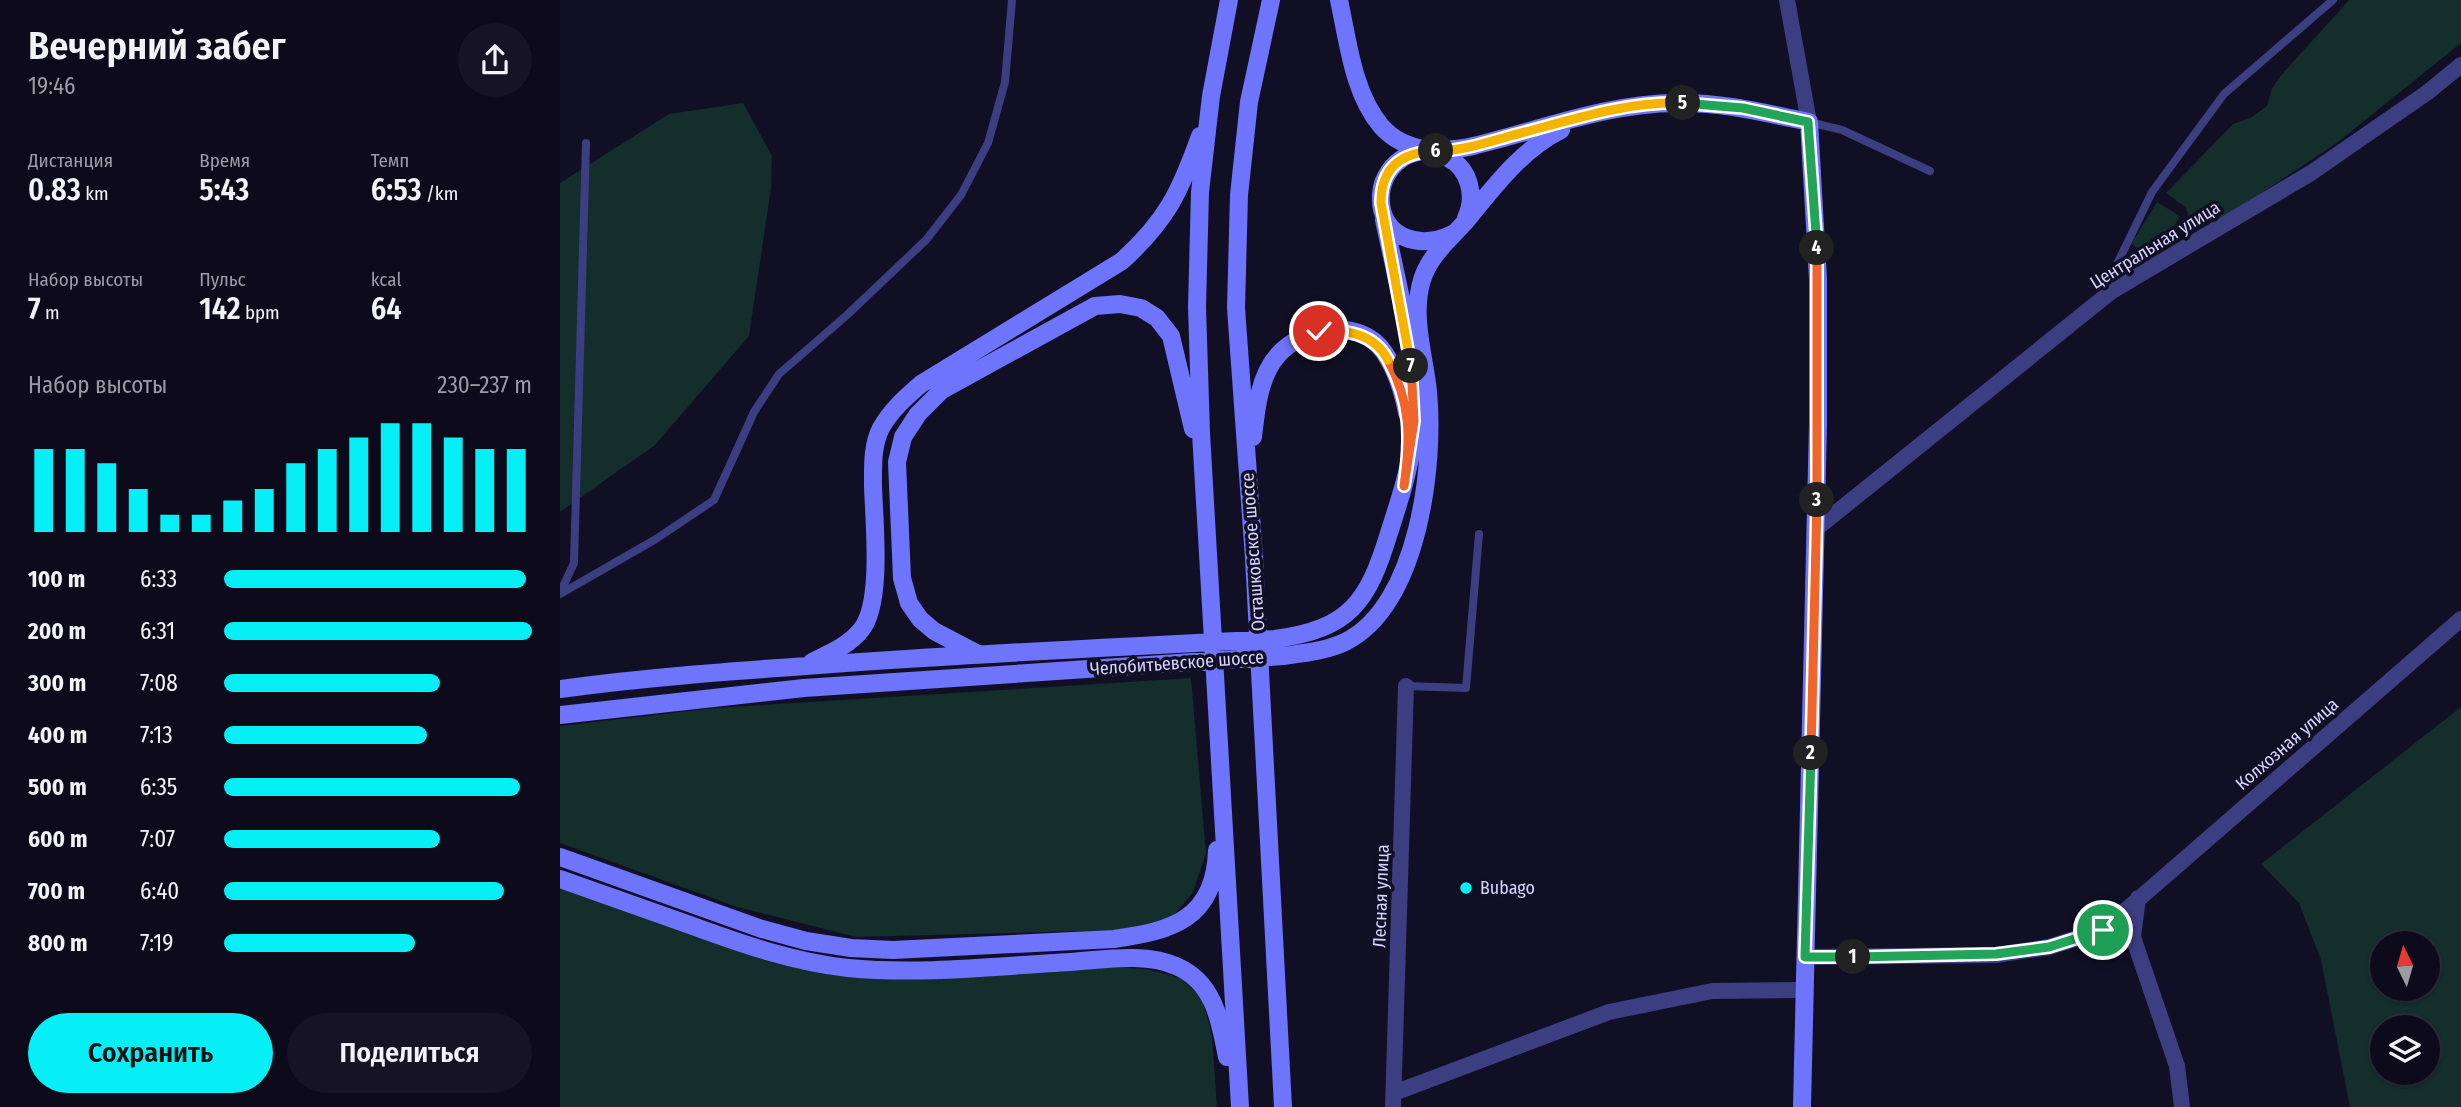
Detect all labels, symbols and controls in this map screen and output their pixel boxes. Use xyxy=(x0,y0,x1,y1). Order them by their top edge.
text: Вечерний забег xyxy=(28,23,286,69)
button: share xyxy=(458,23,532,97)
text: 19:46 xyxy=(28,72,75,100)
pin: 5 xyxy=(1666,86,1700,120)
text: 5 xyxy=(1678,91,1687,114)
pin: 6 xyxy=(1418,134,1454,168)
text: 6 xyxy=(1431,139,1440,162)
text: Дистанция xyxy=(28,149,113,172)
text: Время xyxy=(199,149,250,172)
text: Темп xyxy=(371,149,409,172)
text: 0.83 xyxy=(28,172,81,208)
text: 5:43 xyxy=(199,172,249,208)
text: 6:53 xyxy=(371,172,421,208)
text: km xyxy=(81,182,109,205)
text: /km xyxy=(421,182,458,205)
street label: Центральная улица xyxy=(2086,196,2224,294)
pin: 4 xyxy=(1800,230,1834,266)
text: 4 xyxy=(1812,236,1821,259)
text: Набор высоты xyxy=(28,268,143,291)
text: Пульс xyxy=(199,268,246,291)
text: kcal xyxy=(371,268,401,291)
text: 7 xyxy=(28,291,41,327)
text: 142 xyxy=(199,291,240,327)
text: 64 xyxy=(371,291,401,327)
text: m xyxy=(41,301,60,324)
text: bpm xyxy=(240,301,280,324)
pin xyxy=(1289,301,1349,361)
icon: check xyxy=(1300,312,1338,350)
pin: 7 xyxy=(1394,348,1428,384)
text: 7 xyxy=(1406,354,1415,377)
text: Набор высоты xyxy=(28,371,167,399)
text: 230–237 m xyxy=(437,371,532,399)
street label: Осташковское шоссе xyxy=(1236,472,1270,632)
pin: 3 xyxy=(1800,482,1834,518)
text: 3 xyxy=(1812,488,1821,511)
text: 100 m xyxy=(28,565,85,593)
text: 6:33 xyxy=(140,565,177,593)
text: 200 m xyxy=(28,617,86,645)
text: 6:31 xyxy=(140,617,175,645)
street label: Челобитьевское шоссе xyxy=(1089,646,1265,680)
text: 300 m xyxy=(28,669,86,697)
text: 7:08 xyxy=(140,669,178,697)
street label: Колхозная улица xyxy=(2231,693,2343,795)
text: 400 m xyxy=(28,721,87,749)
text: 7:13 xyxy=(140,721,173,749)
pin: 2 xyxy=(1794,736,1828,770)
text: 2 xyxy=(1806,741,1815,764)
text: 500 m xyxy=(28,773,87,801)
text: 6:35 xyxy=(140,773,177,801)
text: 600 m xyxy=(28,825,87,853)
text: 7:07 xyxy=(140,825,175,853)
street label: Лесная улица xyxy=(1368,844,1394,948)
text: 700 m xyxy=(28,877,85,905)
text: 6:40 xyxy=(140,877,179,905)
place label: Bubago xyxy=(1480,877,1535,899)
marker: Bubago xyxy=(1458,880,1474,896)
pin xyxy=(2073,900,2133,960)
icon: arrive xyxy=(2084,911,2122,949)
text: 800 m xyxy=(28,929,88,957)
text: 7:19 xyxy=(140,929,173,957)
north arrow xyxy=(2370,931,2440,1001)
map controls xyxy=(2370,931,2440,1085)
pin: 1 xyxy=(1836,940,1870,974)
text: 1 xyxy=(1848,945,1857,968)
button: Сохранить xyxy=(28,1013,273,1093)
button: Поделиться xyxy=(287,1013,532,1093)
button: layers xyxy=(2370,1015,2440,1085)

